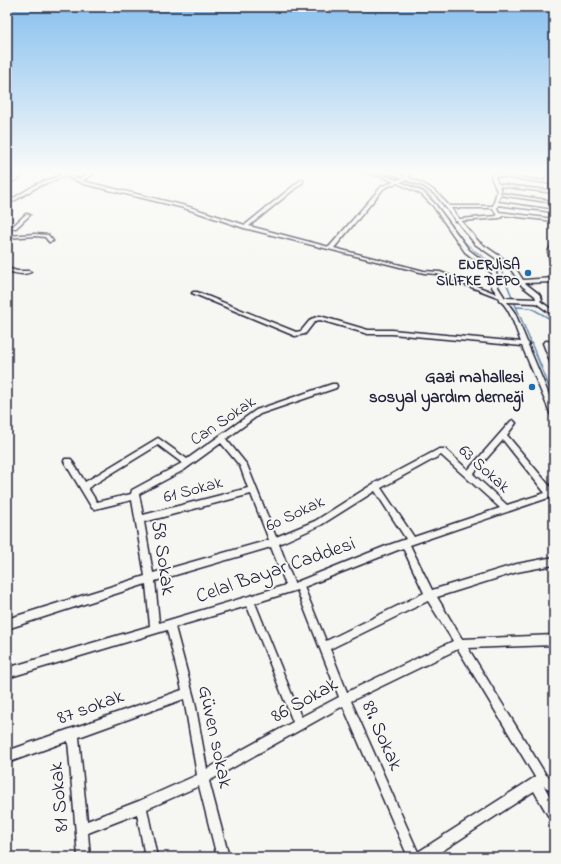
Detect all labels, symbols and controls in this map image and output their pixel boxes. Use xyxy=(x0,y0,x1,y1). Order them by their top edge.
place label: ENERJİSA SİLİFKE DEPO xyxy=(436,255,520,292)
marker: ENERJİSA SİLİFKE DEPO xyxy=(523,268,533,278)
place label: Gazi mahallesi sosyal yardım derneği xyxy=(369,365,524,412)
marker: Gazi mahallesi sosyal yardım derneği xyxy=(527,382,537,392)
street label: Can Sokak xyxy=(185,390,261,452)
street label: 63 Sokak xyxy=(453,439,516,499)
street label: 61 Sokak xyxy=(161,470,226,510)
street label: 60 Sokak xyxy=(261,489,329,539)
street label: 58 Sokak xyxy=(142,519,182,597)
street label: Celal Bayar Caddesi xyxy=(192,530,360,612)
street label: 86 Sokak xyxy=(266,671,344,731)
street label: 87 sokak xyxy=(54,682,129,733)
street label: Güven sokak xyxy=(189,683,239,791)
street label: 89. Sokak xyxy=(353,697,409,776)
street label: 81 Sokak xyxy=(42,761,77,833)

